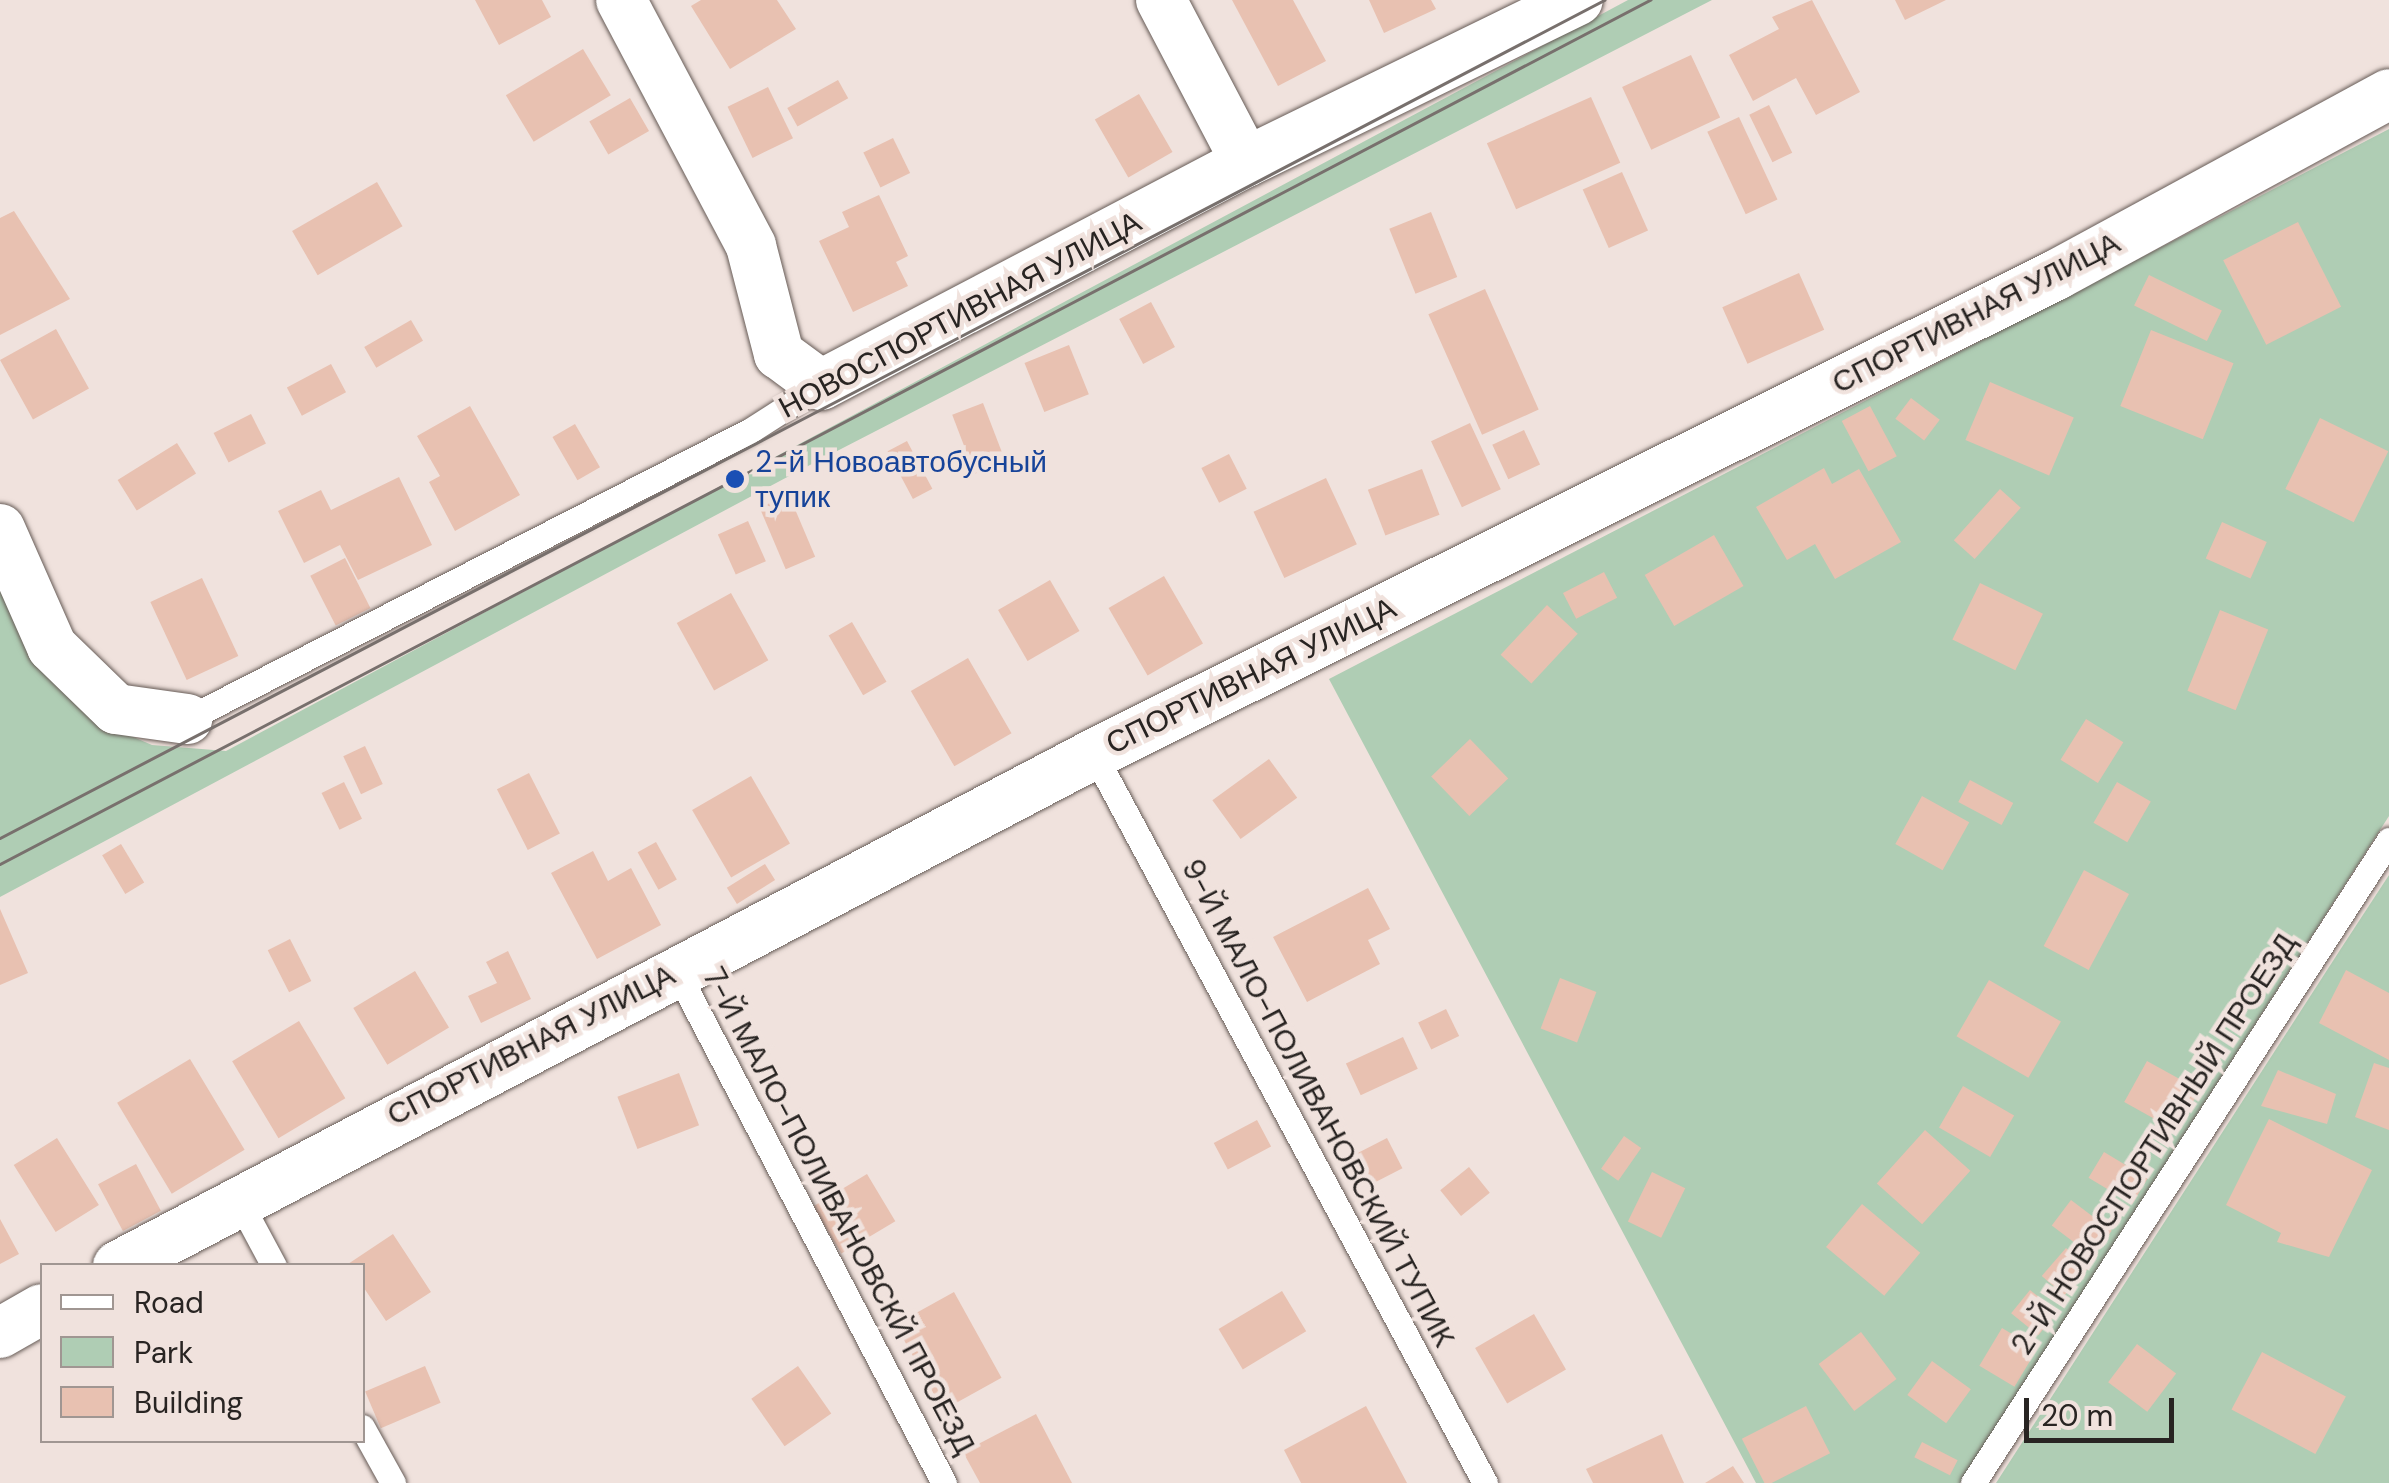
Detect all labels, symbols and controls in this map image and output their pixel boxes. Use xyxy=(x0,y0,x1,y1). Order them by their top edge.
street label: НОВОСПОРТИВНАЯ УЛИЦА xyxy=(773,204,1147,426)
street label: СПОРТИВНАЯ УЛИЦА xyxy=(1826,225,2126,401)
place label: 2-й Новоавтобусный тупик xyxy=(755,444,1047,514)
marker: 2-й Новоавтобусный тупик xyxy=(724,468,746,490)
street label: СПОРТИВНАЯ УЛИЦА xyxy=(1100,590,1402,762)
street label: 9-Й МАЛО-ПОЛИВАНОВСКИЙ ТУПИК xyxy=(1174,853,1462,1353)
street label: 2-Й НОВОСПОРТИВНЫЙ ПРОЕЗД xyxy=(2004,926,2304,1362)
street label: СПОРТИВНАЯ УЛИЦА xyxy=(381,957,681,1133)
street label: 7-Й МАЛО-ПОЛИВАНОВСКЙ ПРОЕЗД xyxy=(695,962,983,1460)
legend xyxy=(40,1263,365,1443)
text: Road xyxy=(134,1283,204,1322)
text: Park xyxy=(134,1333,193,1372)
scale bar xyxy=(2029,1378,2179,1440)
text: Building xyxy=(134,1383,243,1422)
text: 20 m xyxy=(2041,1396,2113,1435)

